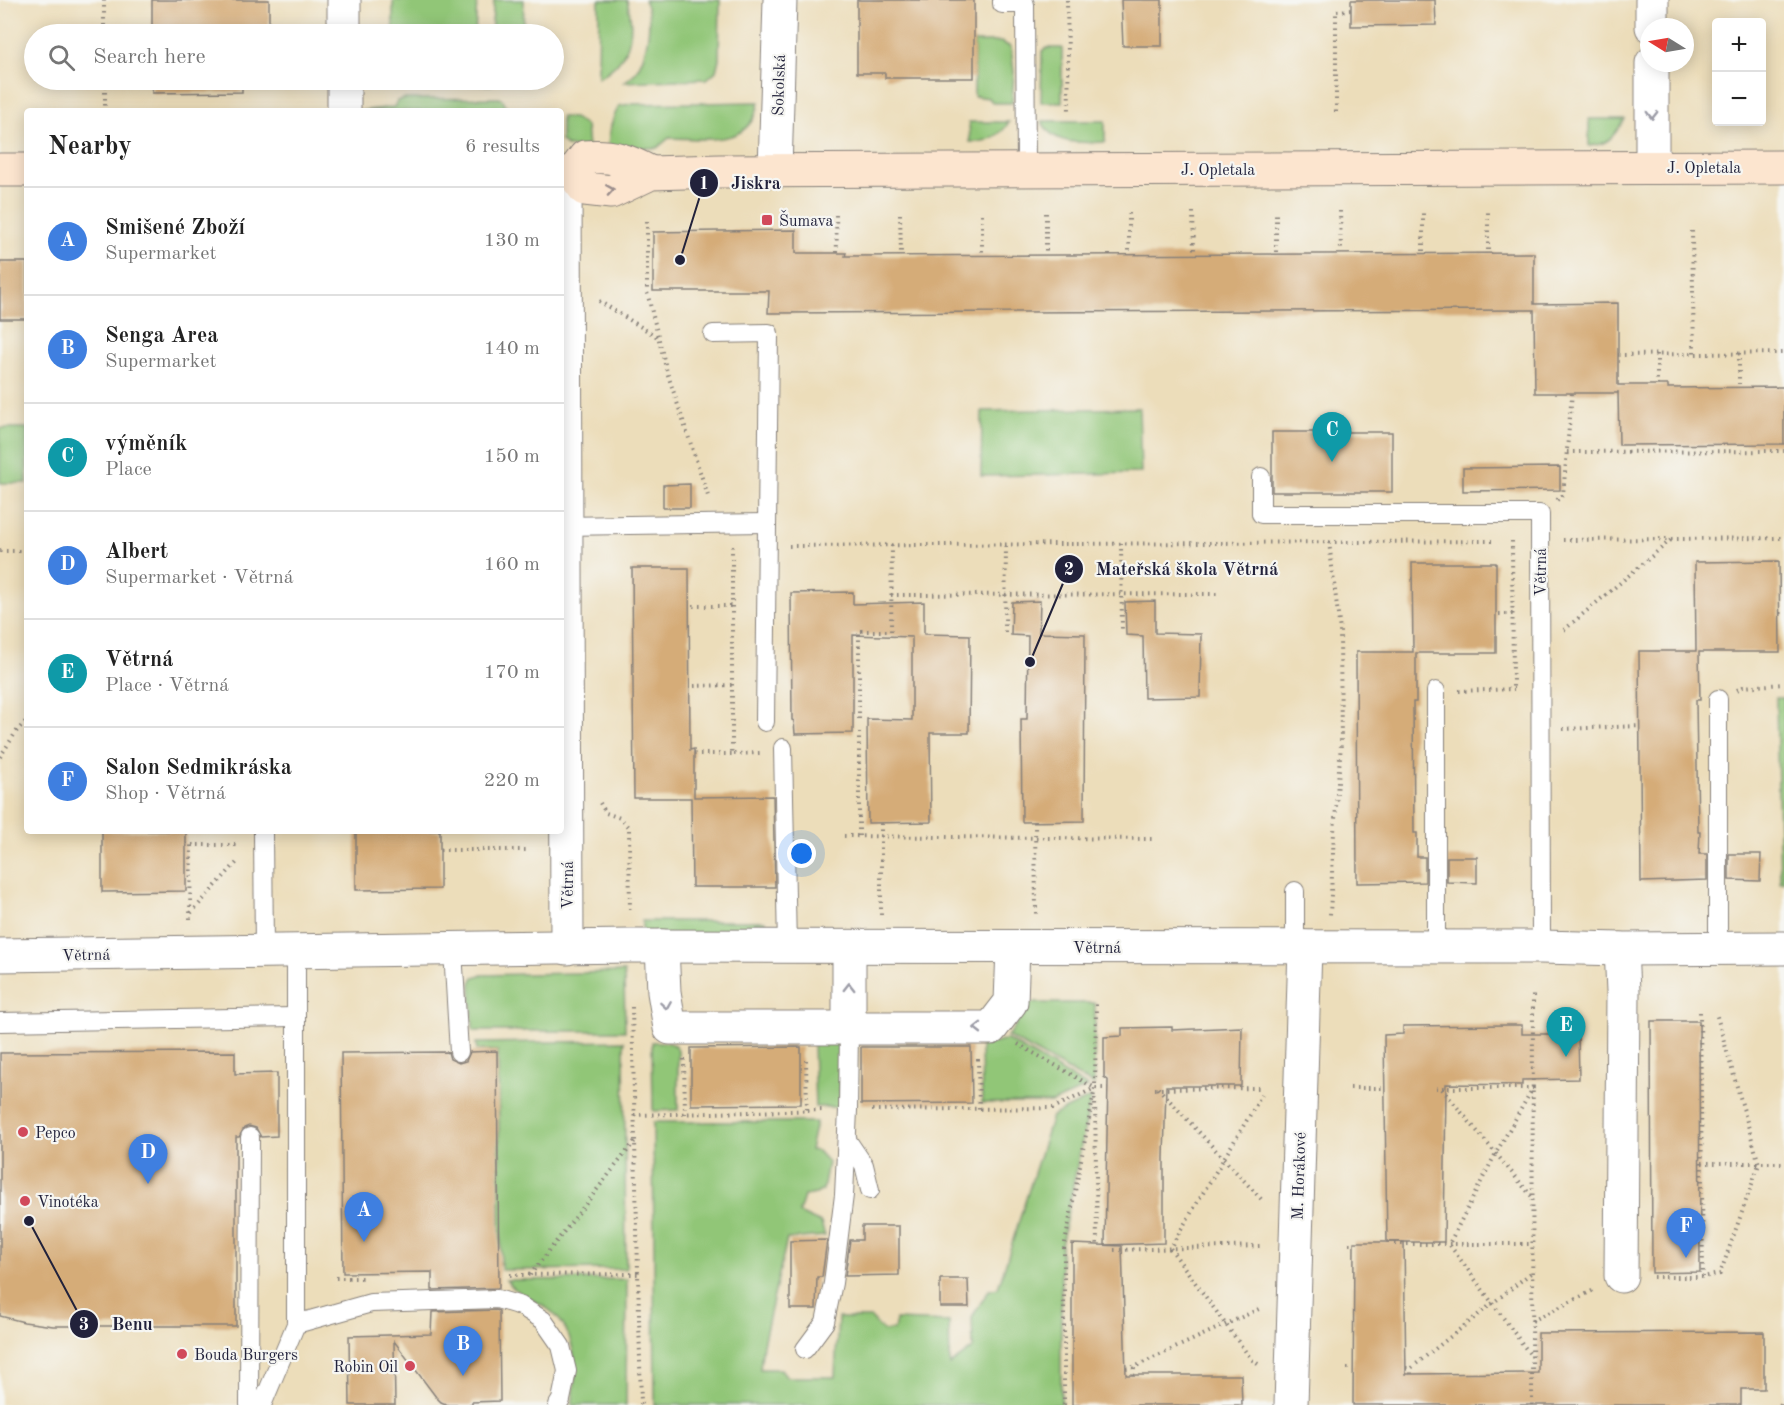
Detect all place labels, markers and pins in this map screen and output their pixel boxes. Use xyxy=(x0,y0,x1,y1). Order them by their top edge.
callout: Jiskra xyxy=(689,165,793,201)
place label: Šumava xyxy=(779,209,834,230)
marker: Šumava xyxy=(760,213,774,227)
pin: C xyxy=(1312,412,1352,462)
callout: Mateřská škola Větrná xyxy=(1054,551,1291,587)
pin: E xyxy=(1546,1008,1586,1057)
marker: Pepco xyxy=(16,1125,30,1139)
place label: Pepco xyxy=(35,1126,76,1142)
pin: D xyxy=(128,1134,168,1184)
pin: A xyxy=(344,1192,384,1242)
marker: Vinotéka xyxy=(18,1194,32,1208)
place label: Vinotéka xyxy=(37,1195,99,1211)
pin: F xyxy=(1666,1208,1706,1258)
callout: Benu xyxy=(69,1306,165,1342)
pin: B xyxy=(444,1326,482,1376)
marker: Bouda Burgers xyxy=(175,1347,189,1361)
place label: Bouda Burgers xyxy=(194,1348,298,1364)
marker: Robin Oil xyxy=(403,1359,417,1373)
place label: Robin Oil xyxy=(333,1360,398,1376)

